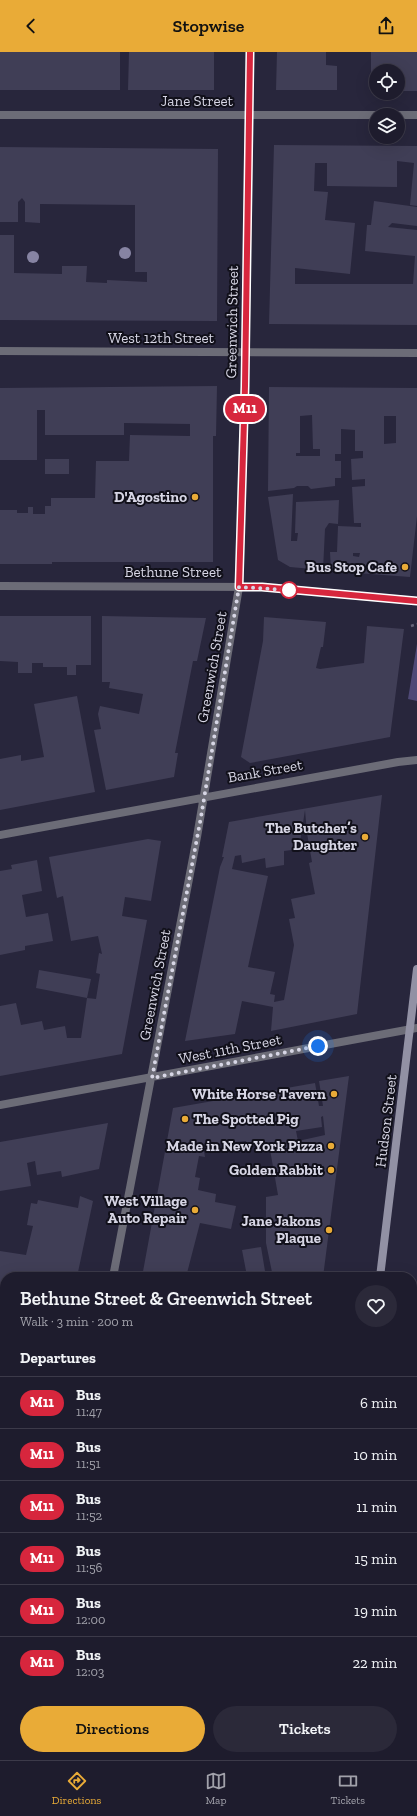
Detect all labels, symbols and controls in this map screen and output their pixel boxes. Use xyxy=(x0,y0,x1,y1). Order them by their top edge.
icon: back xyxy=(20,15,42,37)
text: Stopwise xyxy=(173,15,244,37)
icon: share xyxy=(375,15,397,37)
map controls xyxy=(369,64,405,144)
button: locate xyxy=(369,64,405,100)
street label: Jane Street xyxy=(161,92,234,110)
button: layers xyxy=(369,108,405,144)
street label: Greenwich Street xyxy=(222,265,242,379)
street label: West 12th Street xyxy=(108,329,215,347)
line badge: M11 xyxy=(222,396,268,422)
text: M11 xyxy=(233,400,257,417)
place label: D'Agostino xyxy=(114,488,187,506)
marker: D'Agostino xyxy=(190,492,200,502)
place label: Bus Stop Cafe xyxy=(306,558,397,576)
marker: Bus Stop Cafe xyxy=(400,562,410,572)
street label: Bethune Street xyxy=(124,563,222,581)
unlabelled marker xyxy=(280,581,298,599)
street label: Greenwich Street xyxy=(193,609,231,724)
street label: Bank Street xyxy=(226,755,304,786)
place label: The Butcher’s Daughter xyxy=(265,819,357,854)
marker: The Butcher’s Daughter xyxy=(360,832,370,842)
street label: Greenwich Street xyxy=(135,927,175,1042)
street label: West 11th Street xyxy=(177,1030,283,1068)
your location xyxy=(308,1036,328,1056)
street label: Hudson Street xyxy=(371,1073,401,1168)
place label: White Horse Tavern xyxy=(192,1085,326,1103)
marker: White Horse Tavern xyxy=(329,1089,339,1099)
place label: The Spotted Pig xyxy=(193,1110,299,1128)
marker: The Spotted Pig xyxy=(180,1114,190,1124)
place label: Made in New York Pizza xyxy=(166,1137,323,1155)
marker: Made in New York Pizza xyxy=(326,1141,336,1151)
place label: Golden Rabbit xyxy=(229,1161,324,1179)
marker: Golden Rabbit xyxy=(326,1165,336,1175)
place label: West Village Auto Repair xyxy=(104,1192,187,1227)
marker: West Village Auto Repair xyxy=(190,1205,200,1215)
place label: Jane Jakons Plaque xyxy=(242,1212,321,1247)
marker: Jane Jakons Plaque xyxy=(324,1225,334,1235)
button: heart xyxy=(355,1285,397,1327)
text: Bethune Street & Greenwich Street xyxy=(20,1287,312,1310)
text: Walk · 3 min · 200 m xyxy=(20,1314,133,1329)
text: Departures xyxy=(20,1349,96,1367)
text: Bus xyxy=(76,1386,101,1404)
text: M11 xyxy=(30,1394,54,1411)
text: 6 min xyxy=(360,1394,397,1412)
text: 11:47 xyxy=(76,1404,102,1419)
text: Bus xyxy=(76,1438,101,1456)
text: M11 xyxy=(30,1446,54,1463)
text: 10 min xyxy=(353,1446,397,1464)
text: 11:51 xyxy=(76,1456,101,1471)
text: Bus xyxy=(76,1490,101,1508)
text: M11 xyxy=(30,1498,54,1515)
text: 11 min xyxy=(356,1498,397,1516)
text: 11:52 xyxy=(76,1508,102,1523)
text: Bus xyxy=(76,1542,101,1560)
text: M11 xyxy=(30,1550,54,1567)
text: 15 min xyxy=(354,1550,397,1568)
text: 11:56 xyxy=(76,1560,102,1575)
text: Bus xyxy=(76,1594,101,1612)
text: M11 xyxy=(30,1602,54,1619)
text: 19 min xyxy=(354,1602,397,1620)
text: 12:00 xyxy=(76,1612,106,1627)
text: Bus xyxy=(76,1646,101,1664)
text: M11 xyxy=(30,1654,54,1671)
text: 22 min xyxy=(352,1654,397,1672)
text: 12:03 xyxy=(76,1664,104,1679)
button: Directions xyxy=(20,1706,205,1752)
button: Tickets xyxy=(213,1706,397,1752)
tab: Directions xyxy=(52,1770,101,1807)
tab: Map xyxy=(205,1770,227,1807)
tab: Tickets xyxy=(331,1770,365,1807)

